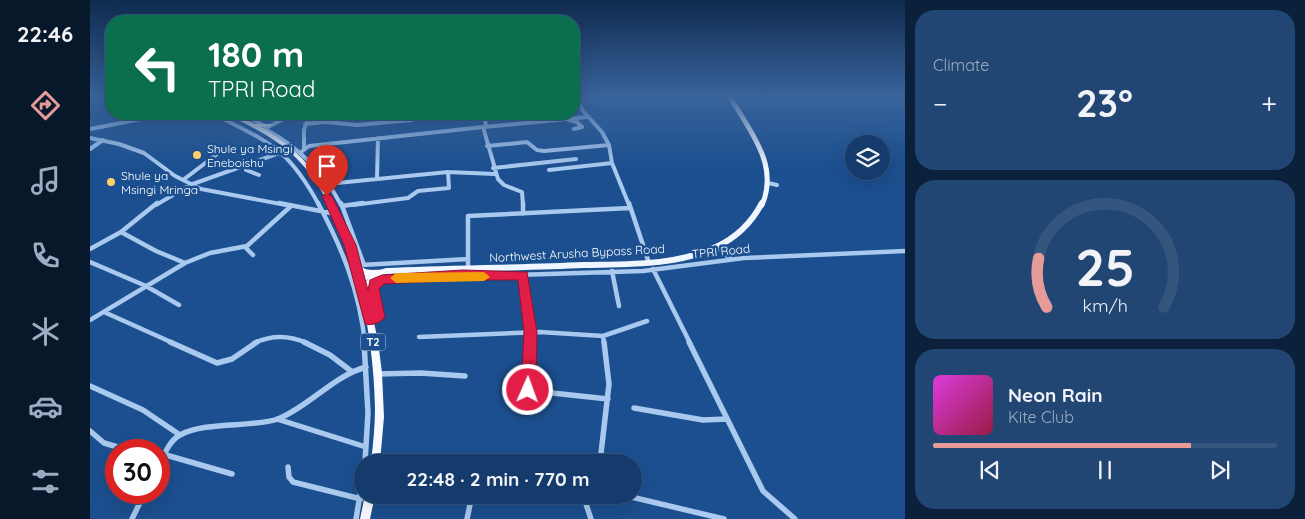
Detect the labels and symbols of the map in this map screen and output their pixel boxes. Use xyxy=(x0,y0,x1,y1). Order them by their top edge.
place label: Shule ya Msingi Eneboishu xyxy=(207,141,293,170)
pin xyxy=(306,145,348,196)
marker: Shule ya Msingi Eneboishu xyxy=(191,149,203,161)
place label: Shule ya Msingi Mringa xyxy=(121,168,198,197)
marker: Shule ya Msingi Mringa xyxy=(105,176,117,188)
street label: TPRI Road xyxy=(691,240,751,262)
street label: Northwest Arusha Bypass Road xyxy=(489,241,665,265)
road number: T2 xyxy=(360,334,386,351)
position arrow xyxy=(501,363,553,415)
speed limit sign: 30 xyxy=(105,439,170,504)

